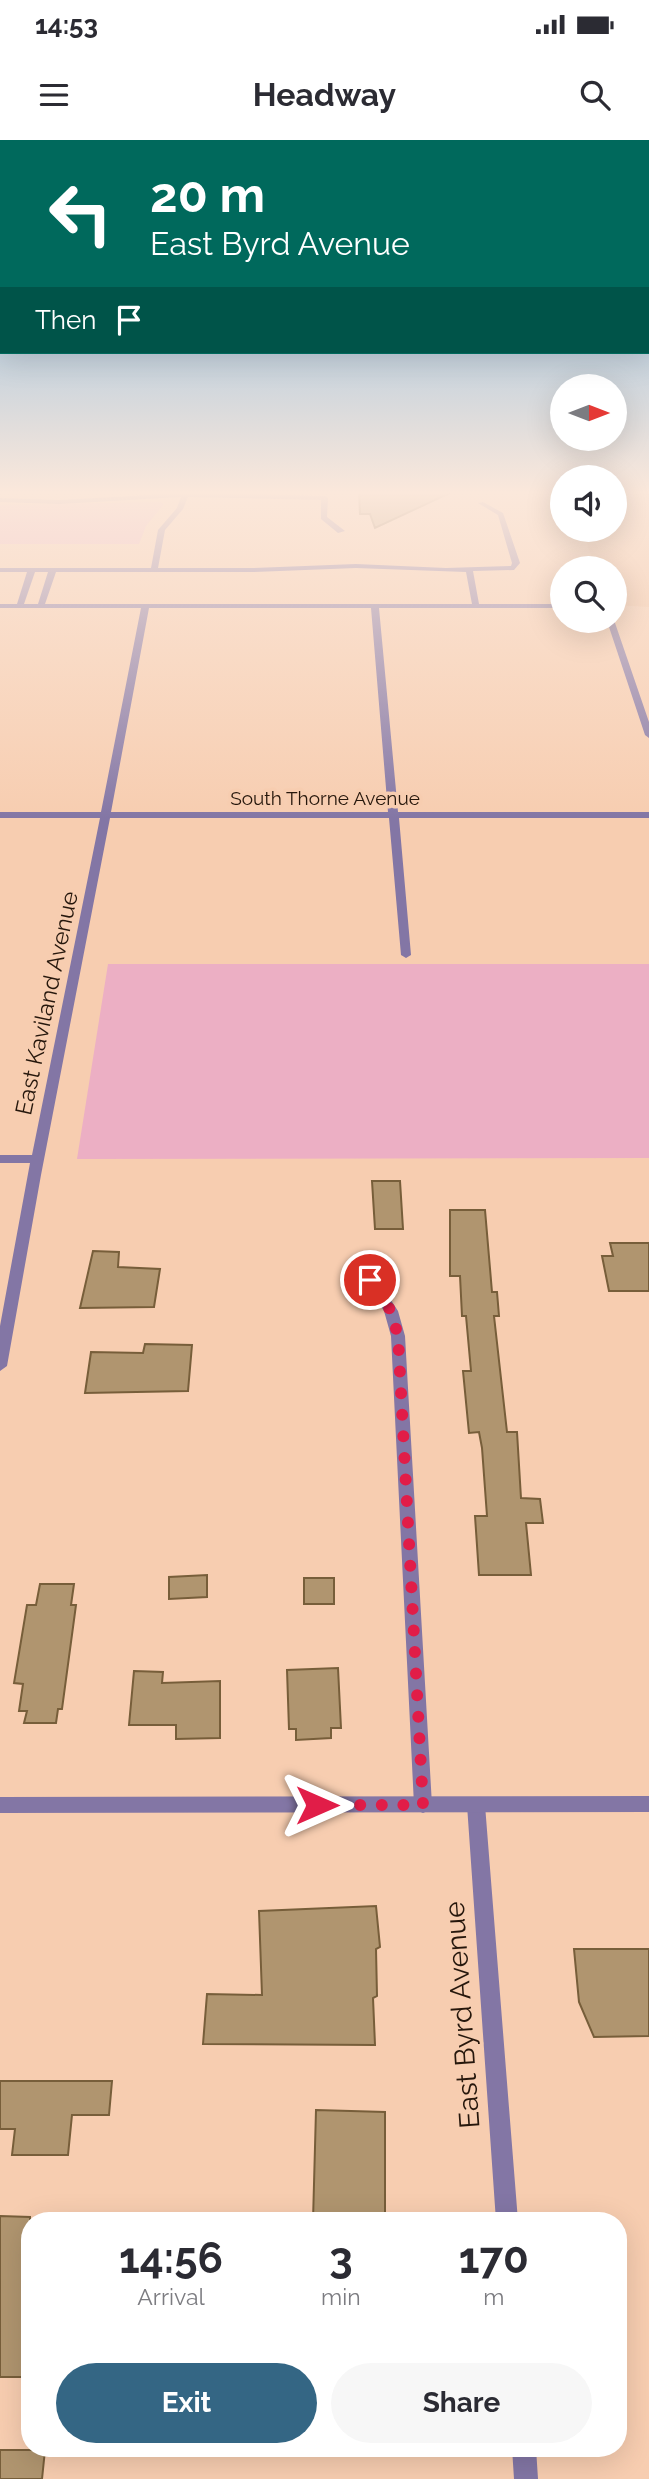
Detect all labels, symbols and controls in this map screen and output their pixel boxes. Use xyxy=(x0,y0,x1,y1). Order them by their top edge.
text: 14:53 xyxy=(35,10,98,40)
icon: menu xyxy=(35,76,73,114)
text: Headway xyxy=(253,76,396,113)
icon: search xyxy=(576,76,614,114)
text: 20 m xyxy=(150,166,265,223)
icon: left xyxy=(35,168,126,259)
text: East Byrd Avenue xyxy=(150,225,410,262)
icon: arrive xyxy=(110,301,148,339)
text: Then xyxy=(35,305,96,335)
north arrow xyxy=(550,374,626,452)
map controls xyxy=(550,374,627,633)
button: sound xyxy=(550,465,627,542)
button: search xyxy=(550,556,627,633)
street label: South Thorne Avenue xyxy=(230,787,420,809)
street label: East Kaviland Avenue xyxy=(9,889,83,1117)
pin xyxy=(340,1250,400,1310)
icon: arrive xyxy=(351,1261,389,1299)
position arrow xyxy=(280,1768,354,1842)
street label: East Byrd Avenue xyxy=(438,1900,486,2130)
text: 14:56 xyxy=(119,2234,223,2283)
text: 3 xyxy=(329,2234,353,2283)
text: 170 xyxy=(459,2234,529,2283)
text: Arrival xyxy=(137,2283,205,2310)
text: min xyxy=(321,2283,361,2310)
text: m xyxy=(483,2283,504,2310)
button: Exit xyxy=(56,2363,317,2443)
button: Share xyxy=(331,2363,592,2443)

